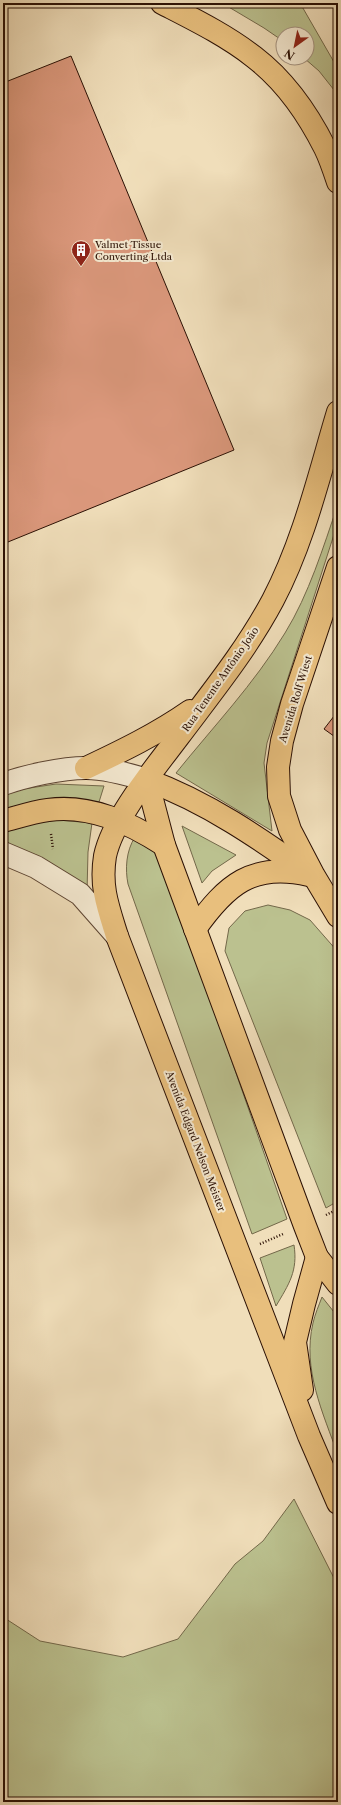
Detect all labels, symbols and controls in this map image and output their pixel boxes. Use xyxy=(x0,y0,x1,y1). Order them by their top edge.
north arrow xyxy=(275,26,315,66)
text: N xyxy=(281,46,297,63)
place label: Valmet Tissue Converting Ltda xyxy=(94,238,173,263)
building icon: Valmet Tissue Converting Ltda xyxy=(70,239,92,267)
street label: Rua Tenente Antônio João xyxy=(179,624,262,734)
street label: Avenida Rolf Wiest xyxy=(276,654,315,745)
street label: Avenida Edgard Nelson Meister xyxy=(162,1068,229,1214)

